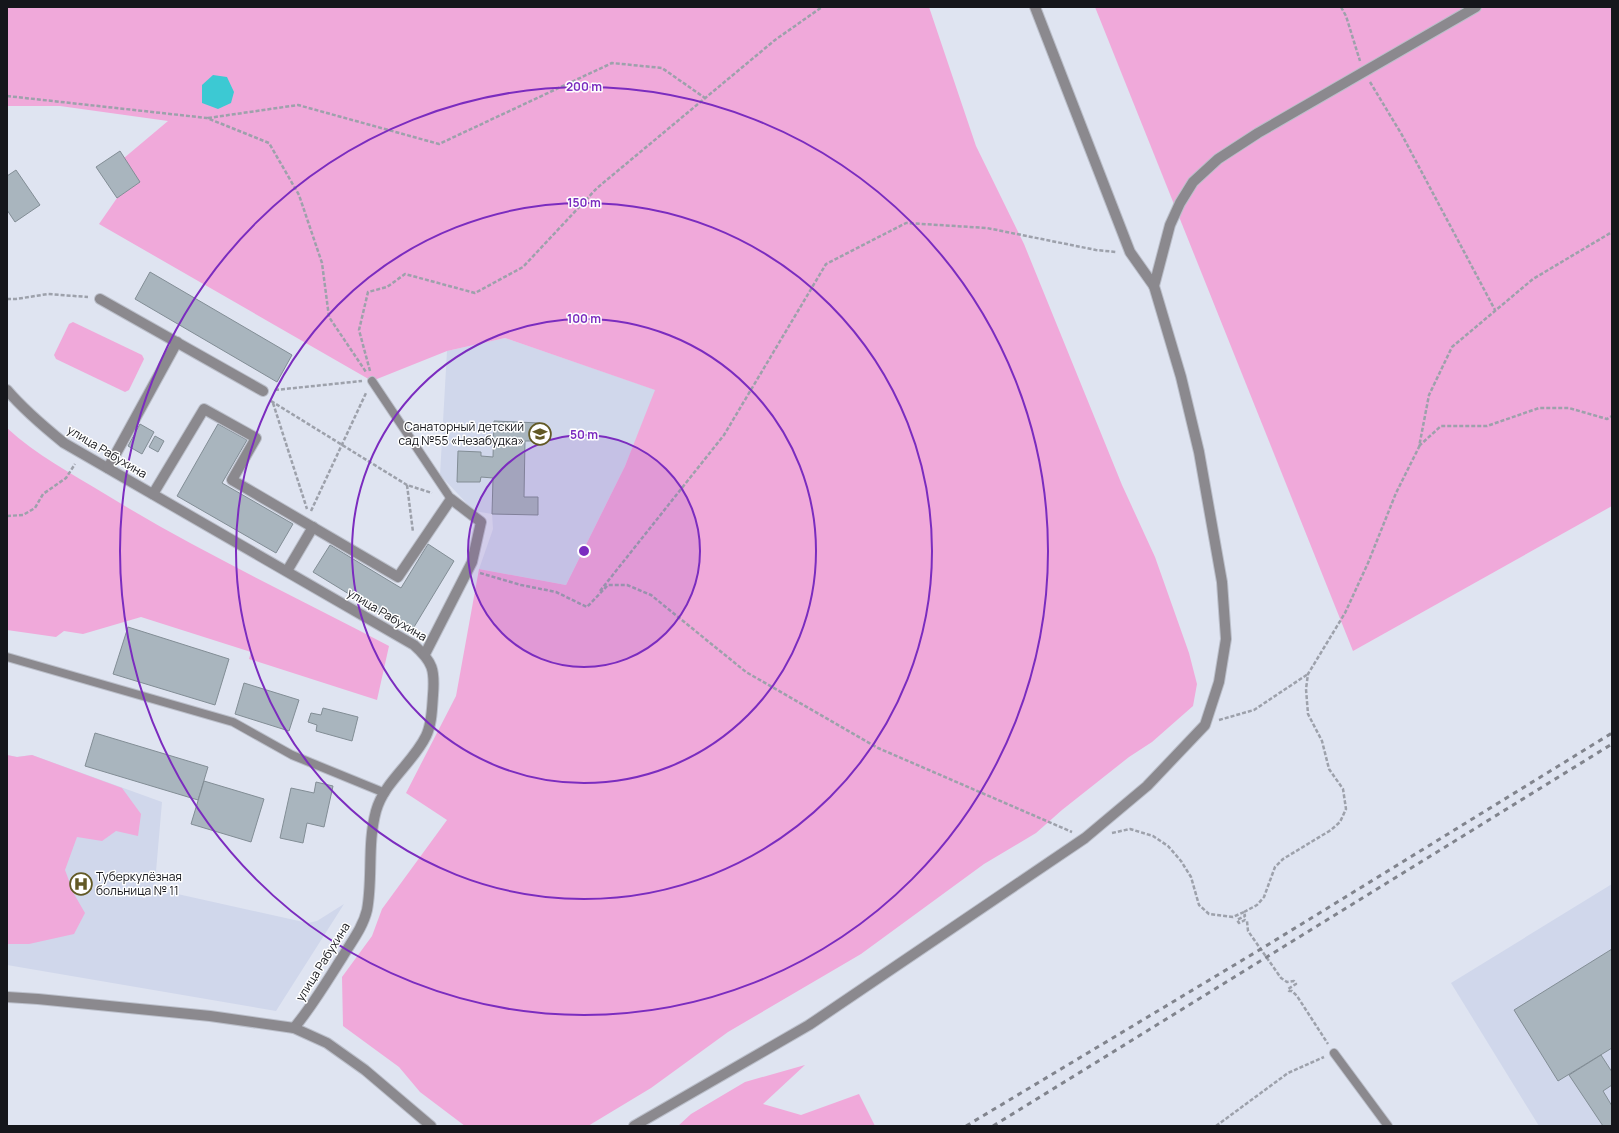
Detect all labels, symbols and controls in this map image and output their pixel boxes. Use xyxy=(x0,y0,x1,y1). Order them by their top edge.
text: 200 m xyxy=(566,78,602,95)
text: 150 m xyxy=(567,194,601,211)
text: 100 m xyxy=(567,310,601,327)
place label: Санаторный детский сад №55 «Незабудка» xyxy=(398,418,524,449)
street label: улица Рабухина xyxy=(64,421,150,482)
school or university icon: Санаторный детский сад №55 «Незабудка» xyxy=(527,421,553,447)
text: 50 m xyxy=(570,426,598,443)
centre of rings xyxy=(577,544,591,558)
street label: улица Рабухина xyxy=(344,584,430,645)
place label: Туберкулёзная больница № 11 xyxy=(96,868,182,899)
hospital icon: Туберкулёзная больница № 11 xyxy=(68,871,94,897)
street label: улица Рабухина xyxy=(291,919,354,1004)

